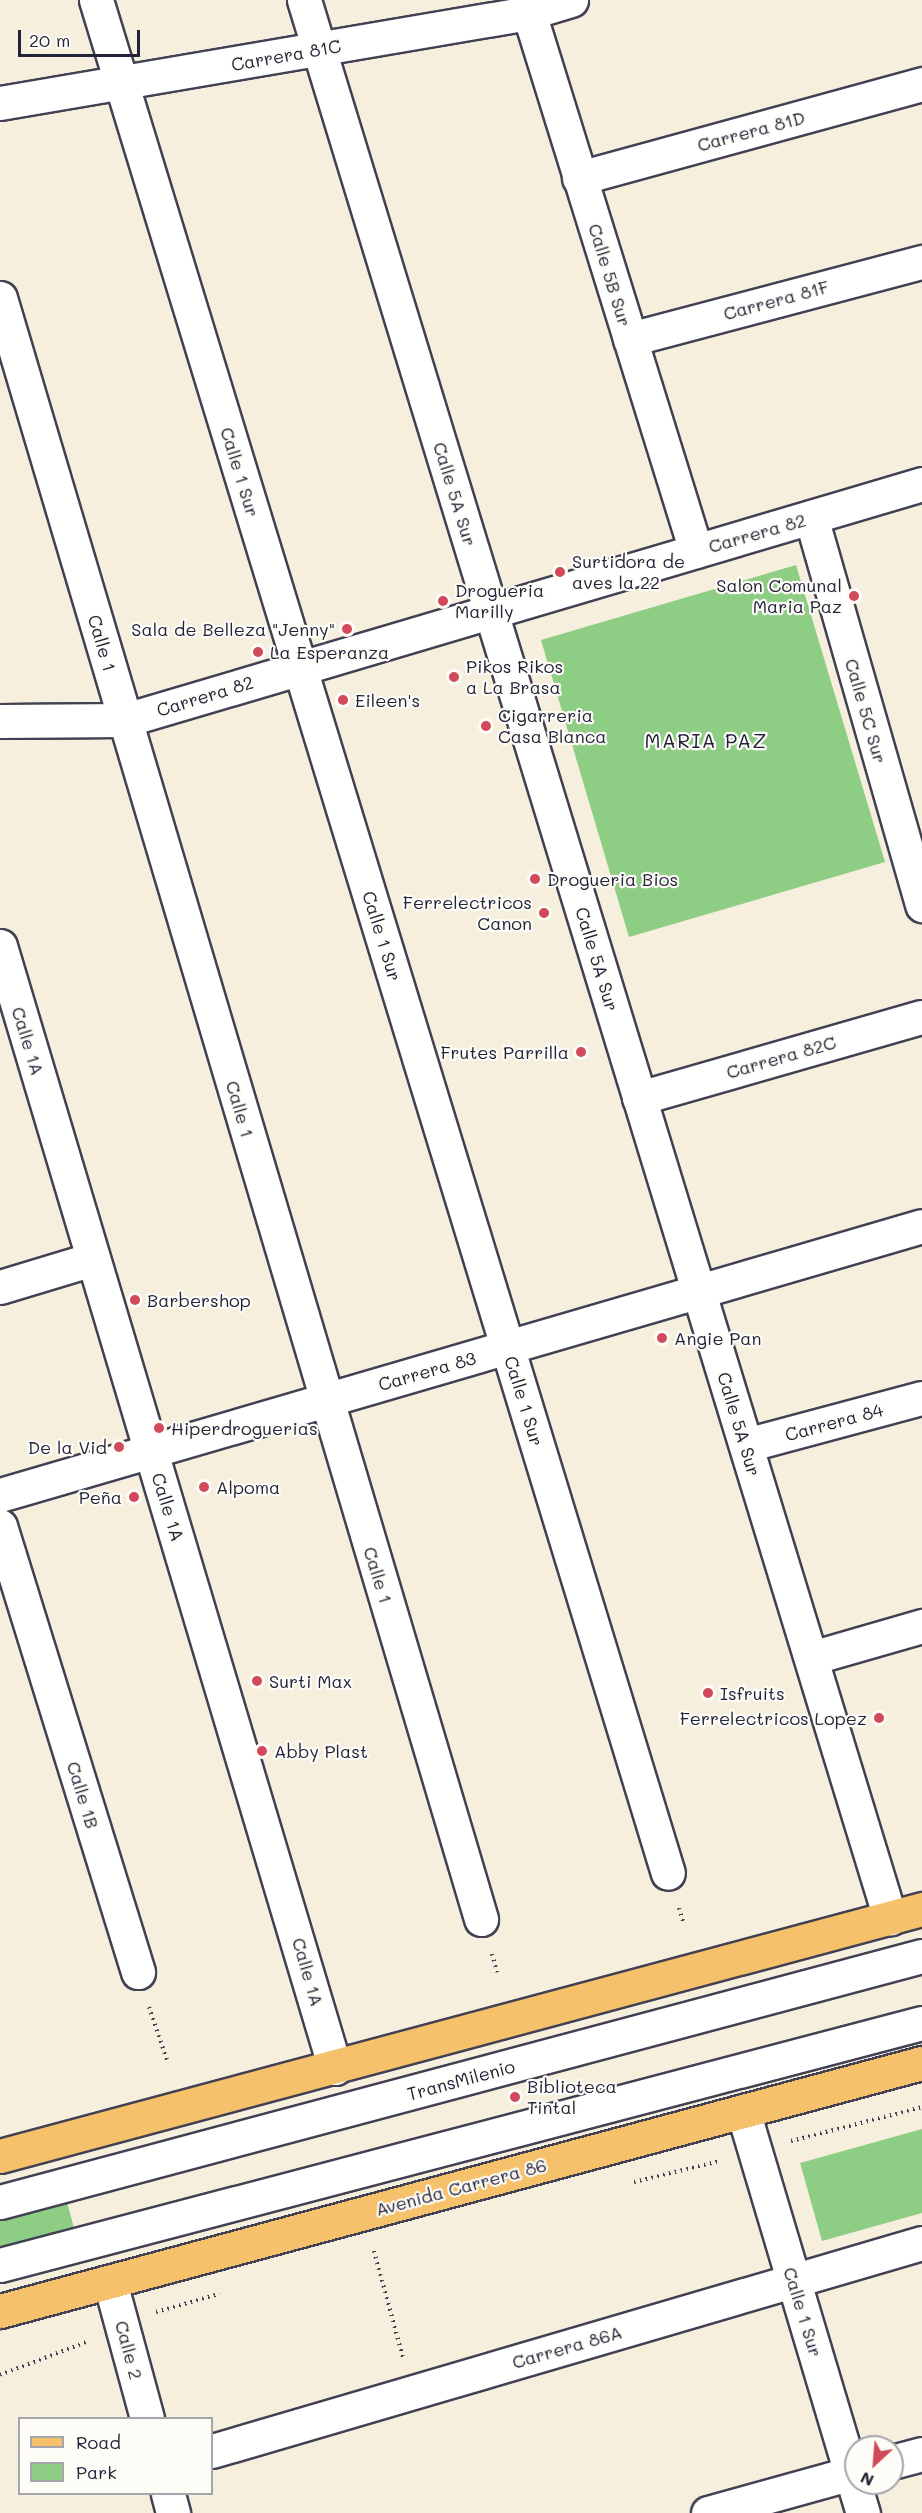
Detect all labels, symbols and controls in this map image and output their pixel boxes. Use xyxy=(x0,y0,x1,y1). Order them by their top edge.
scale bar xyxy=(21,18,142,56)
text: 20 m xyxy=(29,28,70,52)
street label: Carrera 81C xyxy=(229,35,343,75)
street label: Carrera 81D xyxy=(695,106,807,156)
street label: Calle 5B Sur xyxy=(584,221,636,329)
street label: Carrera 81F xyxy=(721,276,831,324)
street label: Calle 1 Sur xyxy=(216,424,264,520)
street label: Calle 5A Sur xyxy=(429,439,481,549)
street label: Carrera 82 xyxy=(706,509,808,557)
place label: Surtidora de aves la 22 xyxy=(572,551,685,594)
marker: Surtidora de aves la 22 xyxy=(553,565,567,579)
place label: Salon Comunal Maria Paz xyxy=(716,575,842,618)
place label: Drogueria Marilly xyxy=(455,580,544,622)
marker: Salon Comunal Maria Paz xyxy=(847,589,861,603)
marker: Drogueria Marilly xyxy=(436,594,450,608)
street label: Calle 1 xyxy=(84,612,120,674)
place label: Sala de Belleza "Jenny" xyxy=(131,618,335,640)
marker: Sala de Belleza "Jenny" xyxy=(340,622,354,636)
place label: La Esperanza xyxy=(270,641,389,663)
marker: La Esperanza xyxy=(251,645,265,659)
place label: Pikos Rikos a La Brasa xyxy=(466,656,563,698)
street label: Calle 5C Sur xyxy=(841,656,891,766)
marker: Pikos Rikos a La Brasa xyxy=(447,670,461,684)
street label: Carrera 82 xyxy=(154,671,256,721)
place label: Eileen's xyxy=(355,689,420,711)
marker: Eileen's xyxy=(336,693,350,707)
place label: Cigarreria Casa Blanca xyxy=(498,705,606,748)
marker: Cigarreria Casa Blanca xyxy=(479,719,493,733)
district label: MARIA PAZ xyxy=(644,728,768,752)
place label: Drogueria Bios xyxy=(547,868,678,890)
marker: Drogueria Bios xyxy=(528,872,542,886)
street label: Calle 1 Sur xyxy=(358,888,406,984)
place label: Ferrelectricos Canon xyxy=(403,892,532,934)
street label: Calle 5A Sur xyxy=(571,904,623,1014)
marker: Ferrelectricos Canon xyxy=(537,906,551,920)
street label: Calle 1A xyxy=(7,1004,49,1078)
street label: Carrera 82C xyxy=(724,1031,838,1083)
place label: Frutes Parrilla xyxy=(440,1041,569,1063)
marker: Frutes Parrilla xyxy=(574,1045,588,1059)
street label: Calle 1 xyxy=(222,1078,258,1140)
place label: Barbershop xyxy=(147,1289,251,1311)
marker: Barbershop xyxy=(128,1293,142,1307)
place label: Angie Pan xyxy=(674,1327,761,1349)
marker: Angie Pan xyxy=(655,1331,669,1345)
street label: Carrera 83 xyxy=(376,1347,478,1395)
street label: Calle 1 Sur xyxy=(500,1353,548,1449)
street label: Calle 5A Sur xyxy=(713,1369,765,1479)
street label: Carrera 84 xyxy=(783,1399,885,1445)
place label: Hiperdroguerias xyxy=(171,1417,318,1439)
marker: Hiperdroguerias xyxy=(152,1421,166,1435)
place label: De la Vid xyxy=(28,1436,107,1458)
marker: De la Vid xyxy=(112,1440,126,1454)
street label: Calle 1A xyxy=(147,1470,189,1544)
place label: Alpoma xyxy=(216,1476,280,1498)
marker: Alpoma xyxy=(197,1480,211,1494)
place label: Peña xyxy=(79,1486,122,1508)
marker: Peña xyxy=(127,1490,141,1504)
street label: Calle 1 xyxy=(359,1544,397,1606)
place label: Surti Max xyxy=(269,1670,352,1692)
marker: Surti Max xyxy=(250,1674,264,1688)
place label: Isfruits xyxy=(720,1682,785,1704)
marker: Isfruits xyxy=(701,1686,715,1700)
place label: Ferrelectricos Lopez xyxy=(680,1707,867,1729)
marker: Ferrelectricos Lopez xyxy=(872,1711,886,1725)
place label: Abby Plast xyxy=(274,1740,368,1762)
marker: Abby Plast xyxy=(255,1744,269,1758)
street label: Calle 1B xyxy=(63,1759,103,1831)
street label: Calle 1A xyxy=(288,1935,328,2009)
street label: TransMilenio xyxy=(405,2055,517,2105)
place label: Biblioteca Tintal xyxy=(527,2076,617,2118)
marker: Biblioteca Tintal xyxy=(508,2090,522,2104)
street label: Avenida Carrera 86 xyxy=(373,2154,549,2220)
street label: Calle 1 Sur xyxy=(779,2264,827,2360)
street label: Calle 2 xyxy=(111,2318,147,2382)
street label: Carrera 86A xyxy=(509,2321,625,2373)
legend xyxy=(18,2417,213,2495)
text: Road xyxy=(76,2430,121,2454)
north arrow xyxy=(844,2435,904,2495)
text: Park xyxy=(76,2460,117,2484)
text: N xyxy=(857,2468,877,2492)

